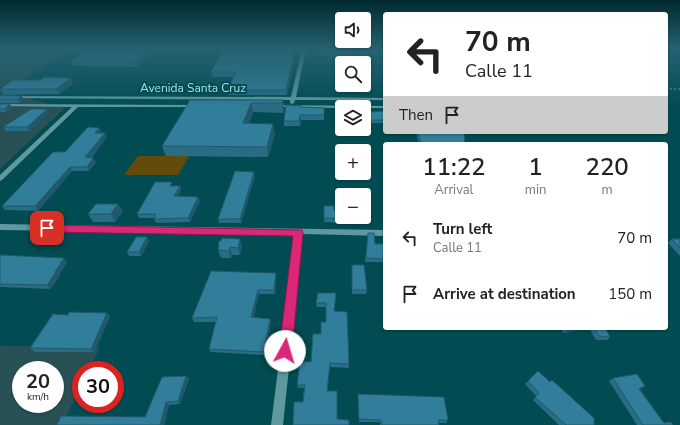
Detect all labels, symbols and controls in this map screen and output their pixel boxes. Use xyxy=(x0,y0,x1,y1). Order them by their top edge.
map controls xyxy=(335,12,371,224)
button: sound xyxy=(335,12,371,48)
text: 70 m xyxy=(465,23,531,61)
icon: left xyxy=(399,28,451,80)
button: search xyxy=(335,56,371,92)
text: Calle 11 xyxy=(465,59,533,83)
street label: Avenida Santa Cruz xyxy=(140,80,246,96)
button: layers xyxy=(335,100,371,136)
icon: arrive xyxy=(441,104,463,126)
text: Then xyxy=(399,105,433,125)
button: + xyxy=(335,144,371,180)
text: 11:22 xyxy=(422,151,486,183)
text: 1 xyxy=(528,151,543,183)
text: 220 xyxy=(586,151,629,183)
text: Arrival xyxy=(434,181,473,199)
text: min xyxy=(525,181,546,199)
text: m xyxy=(602,181,613,199)
button: − xyxy=(335,188,371,224)
pin xyxy=(30,211,64,245)
icon: arrive xyxy=(36,217,58,239)
text: Turn left xyxy=(433,219,492,239)
icon: left xyxy=(399,227,421,249)
text: 70 m xyxy=(617,228,652,248)
text: Calle 11 xyxy=(433,239,482,257)
icon: arrive xyxy=(399,283,421,305)
text: Arrive at destination xyxy=(433,284,576,304)
text: 150 m xyxy=(608,284,652,304)
position arrow xyxy=(264,330,306,372)
speed limit sign: 30 xyxy=(72,361,124,413)
text: 20 xyxy=(26,368,50,395)
text: km/h xyxy=(27,390,49,404)

